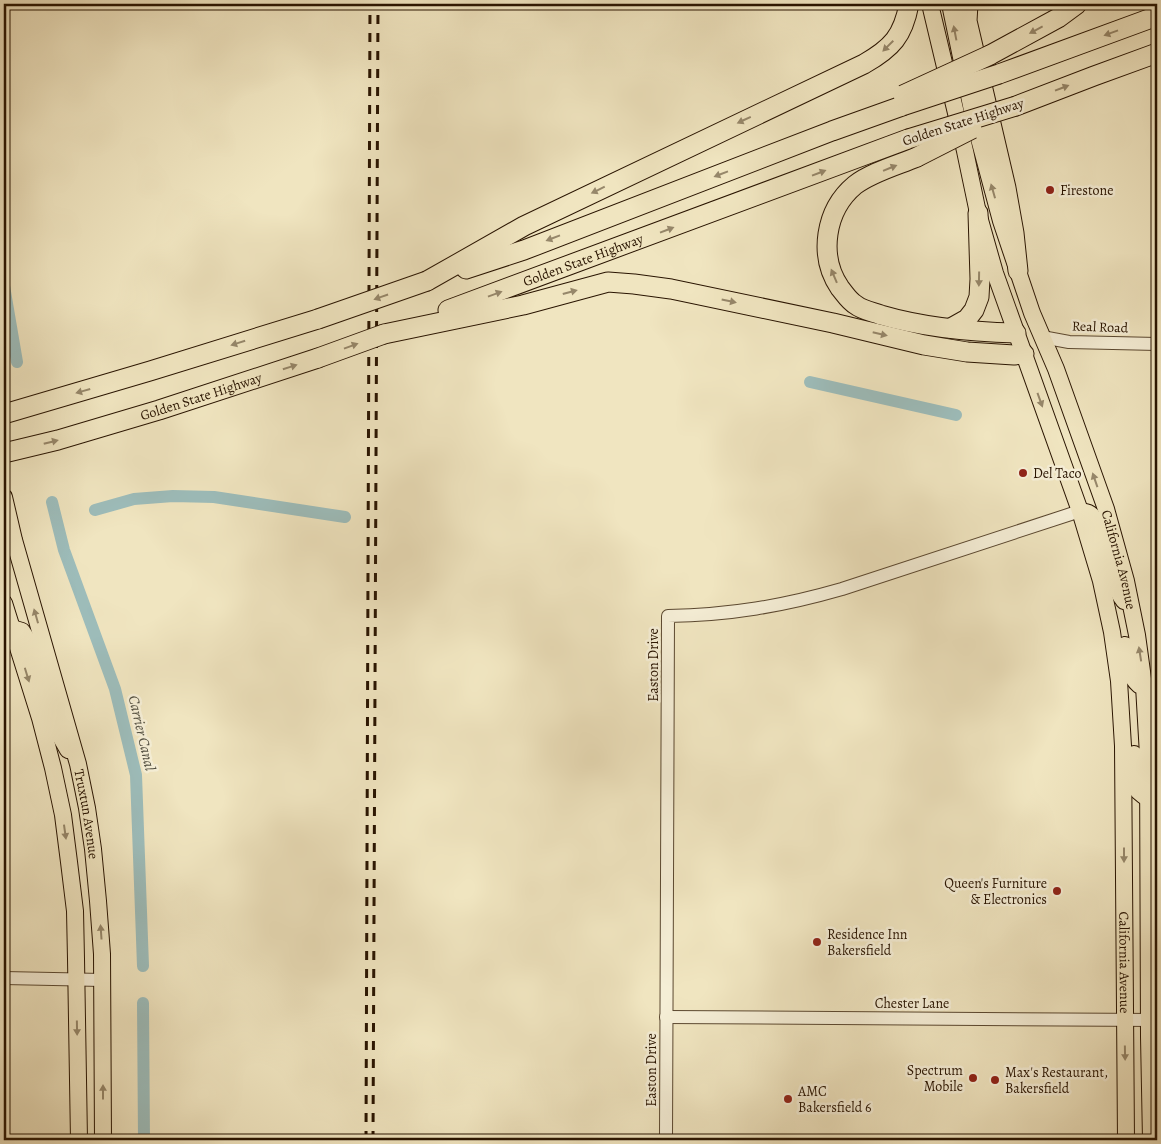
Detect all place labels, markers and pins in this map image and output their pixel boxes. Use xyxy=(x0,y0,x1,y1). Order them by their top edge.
place label: Firestone xyxy=(1060,181,1114,200)
marker: Firestone xyxy=(1044,184,1056,196)
place label: Del Taco xyxy=(1033,464,1081,483)
marker: Del Taco xyxy=(1017,467,1029,479)
place label: Queen's Furniture & Electronics xyxy=(944,874,1047,909)
marker: Queen's Furniture & Electronics xyxy=(1051,885,1063,897)
place label: Residence Inn Bakersfield xyxy=(827,925,908,960)
marker: Residence Inn Bakersfield xyxy=(811,936,823,948)
place label: Spectrum Mobile xyxy=(907,1061,963,1096)
place label: Max's Restaurant, Bakersfield xyxy=(1005,1063,1108,1098)
marker: Spectrum Mobile xyxy=(967,1072,979,1084)
marker: Max's Restaurant, Bakersfield xyxy=(989,1074,1001,1086)
place label: AMC Bakersfield 6 xyxy=(797,1082,872,1117)
marker: AMC Bakersfield 6 xyxy=(782,1093,794,1105)

